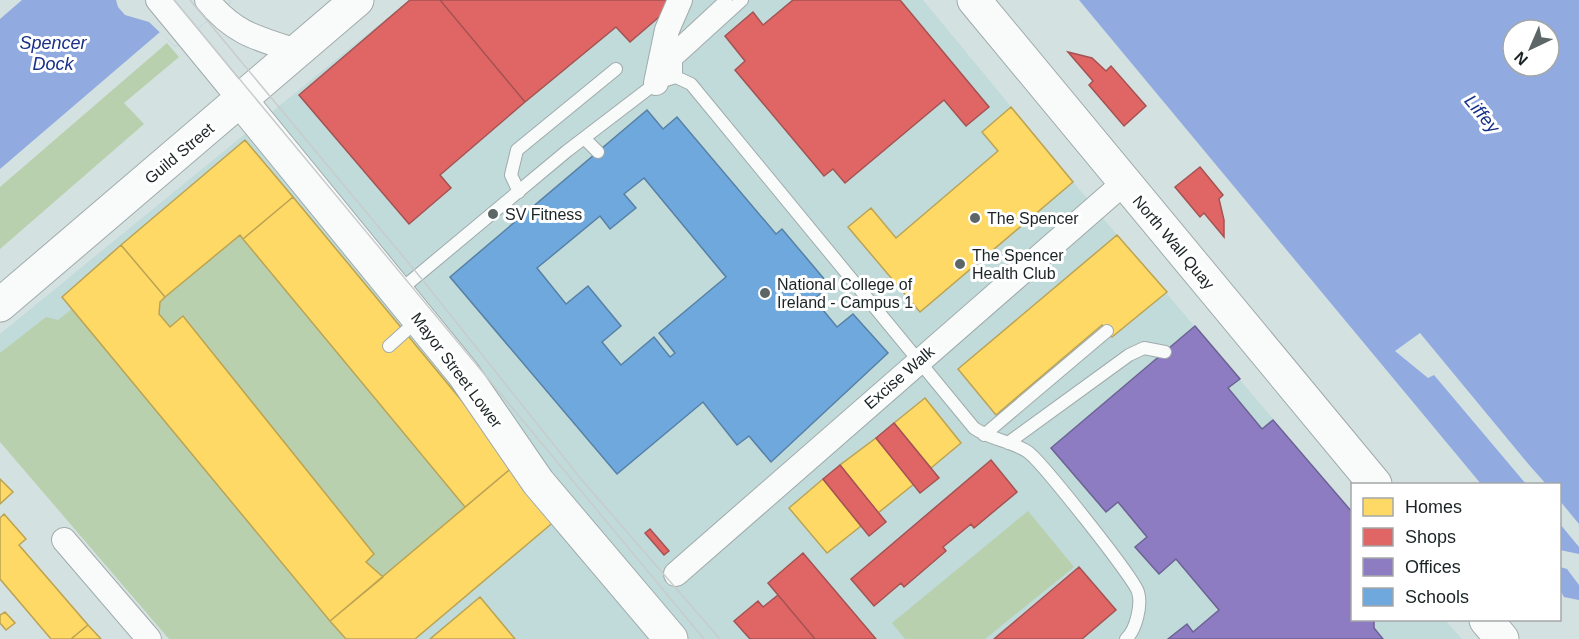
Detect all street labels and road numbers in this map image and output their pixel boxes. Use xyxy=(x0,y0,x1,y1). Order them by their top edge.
street label: Guild Street xyxy=(141,119,218,187)
street label: North Wall Quay xyxy=(1130,192,1218,293)
street label: Mayor Street Lower xyxy=(408,309,506,432)
street label: Excise Walk xyxy=(861,342,938,412)

